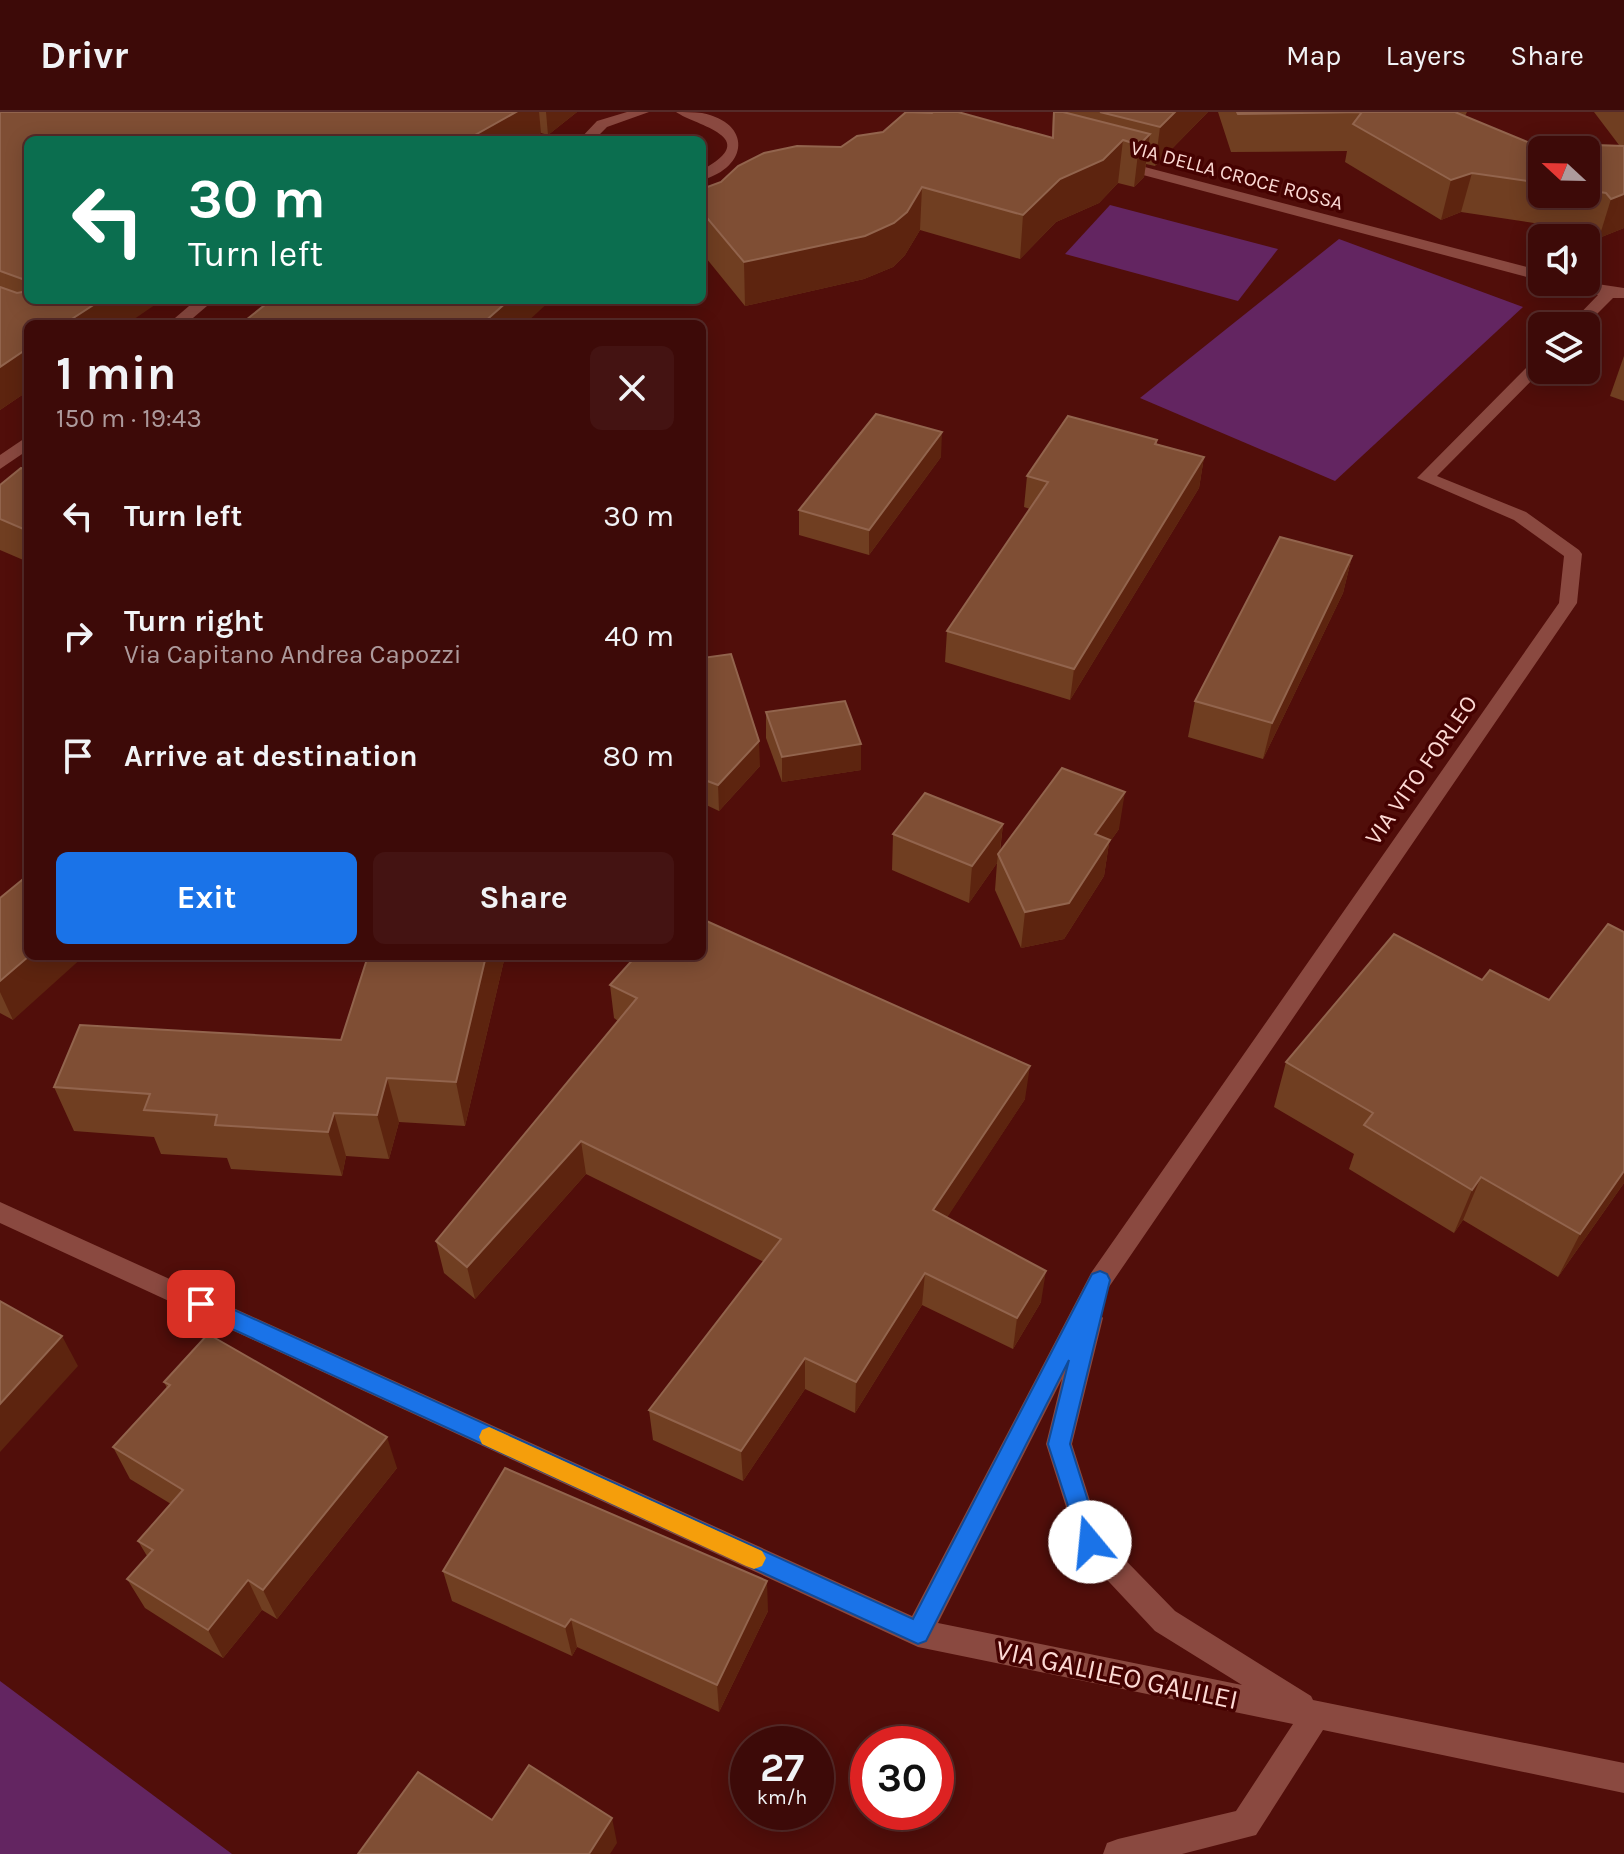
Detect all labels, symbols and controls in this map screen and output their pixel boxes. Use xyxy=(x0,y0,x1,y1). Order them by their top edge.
text: Drivr xyxy=(40,33,128,78)
text: Map xyxy=(1286,39,1341,72)
text: Layers xyxy=(1385,39,1466,72)
text: Share xyxy=(1510,39,1584,72)
street label: VIA DELLA CROCE ROSSA xyxy=(1128,136,1346,215)
north arrow xyxy=(1528,136,1600,208)
map controls xyxy=(1528,136,1600,384)
text: 30 m xyxy=(188,166,326,231)
icon: left xyxy=(56,168,160,272)
button: sound xyxy=(1528,224,1600,296)
text: Turn left xyxy=(188,233,323,275)
button: layers xyxy=(1528,312,1600,384)
text: 1 min xyxy=(56,345,176,401)
button: close xyxy=(590,346,674,430)
text: 150 m · 19:43 xyxy=(56,403,202,434)
icon: left xyxy=(56,494,100,538)
text: Turn left xyxy=(124,498,242,534)
text: 30 m xyxy=(603,498,674,534)
text: Turn right xyxy=(124,603,264,639)
icon: right xyxy=(56,614,100,658)
text: 40 m xyxy=(604,618,674,654)
text: Via Capitano Andrea Capozzi xyxy=(124,639,462,670)
street label: VIA VITO FORLEO xyxy=(1359,690,1483,850)
icon: arrive xyxy=(56,734,100,778)
text: Arrive at destination xyxy=(124,738,418,774)
text: 80 m xyxy=(603,738,674,774)
button: Exit xyxy=(56,852,357,944)
button: Share xyxy=(373,852,674,944)
pin xyxy=(167,1270,235,1338)
icon: arrive xyxy=(179,1282,223,1326)
position arrow xyxy=(1048,1500,1132,1584)
street label: VIA GALILEO GALILEI xyxy=(993,1633,1241,1716)
speed limit sign: 30 xyxy=(850,1726,954,1830)
text: 27 xyxy=(760,1744,804,1791)
text: km/h xyxy=(757,1786,807,1809)

